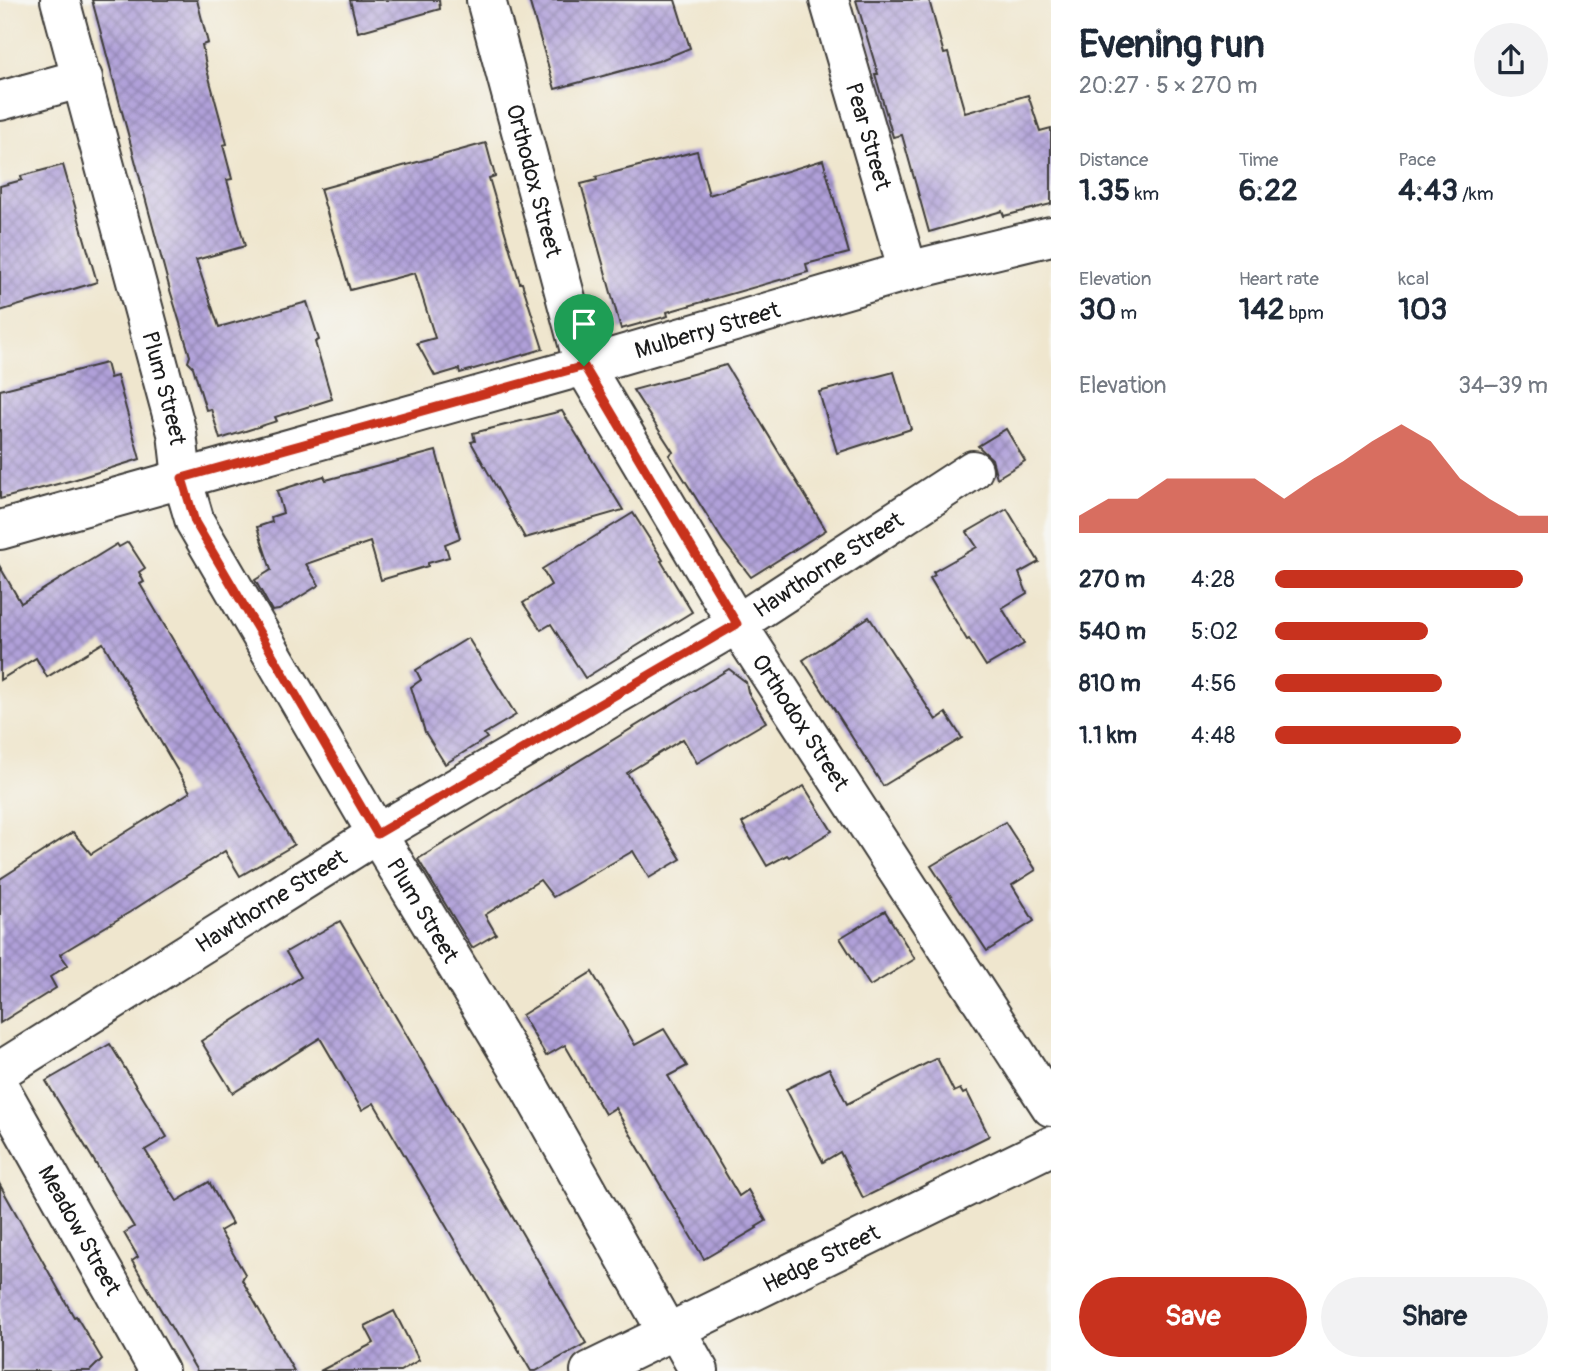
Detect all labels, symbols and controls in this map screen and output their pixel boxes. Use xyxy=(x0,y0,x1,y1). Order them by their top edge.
text: Evening run xyxy=(1079,21,1265,69)
button: share xyxy=(1474,23,1548,97)
text: 20:27 · 5 × 270 m xyxy=(1079,71,1257,100)
street label: Pear Street xyxy=(839,79,898,194)
street label: Orthodox Street xyxy=(500,101,568,261)
text: Distance xyxy=(1079,148,1148,172)
text: Time xyxy=(1239,148,1278,172)
text: Pace xyxy=(1398,148,1436,172)
text: 1.35 xyxy=(1079,172,1130,209)
text: 6:22 xyxy=(1239,172,1298,209)
text: 4:43 xyxy=(1398,172,1458,209)
text: km xyxy=(1130,182,1159,206)
text: /km xyxy=(1458,182,1494,206)
text: Elevation xyxy=(1079,267,1151,291)
text: Heart rate xyxy=(1239,267,1319,291)
text: kcal xyxy=(1398,267,1429,291)
text: 30 xyxy=(1079,291,1116,328)
text: 142 xyxy=(1239,291,1285,328)
text: 103 xyxy=(1398,291,1447,328)
pin xyxy=(554,294,614,366)
street label: Mulberry Street xyxy=(631,295,784,365)
text: m xyxy=(1116,301,1137,325)
text: bpm xyxy=(1285,301,1324,325)
icon: arrive xyxy=(565,305,603,343)
street label: Plum Street xyxy=(135,328,192,447)
text: Elevation xyxy=(1079,371,1167,400)
text: 34–39 m xyxy=(1458,371,1548,400)
street label: Hawthorne Street xyxy=(748,505,910,624)
text: 270 m xyxy=(1079,565,1145,594)
text: 4:28 xyxy=(1191,565,1235,594)
text: 540 m xyxy=(1079,617,1146,646)
text: 5:02 xyxy=(1191,617,1238,646)
street label: Orthodox Street xyxy=(745,649,856,797)
text: 810 m xyxy=(1079,669,1141,698)
text: 4:56 xyxy=(1191,669,1236,698)
text: 1.1 km xyxy=(1079,721,1137,750)
text: 4:48 xyxy=(1191,721,1235,750)
street label: Hawthorne Street xyxy=(190,842,353,959)
street label: Plum Street xyxy=(380,853,466,969)
street label: Meadow Street xyxy=(31,1160,128,1301)
street label: Hedge Street xyxy=(758,1218,885,1299)
button: Save xyxy=(1079,1277,1307,1357)
button: Share xyxy=(1321,1277,1548,1357)

